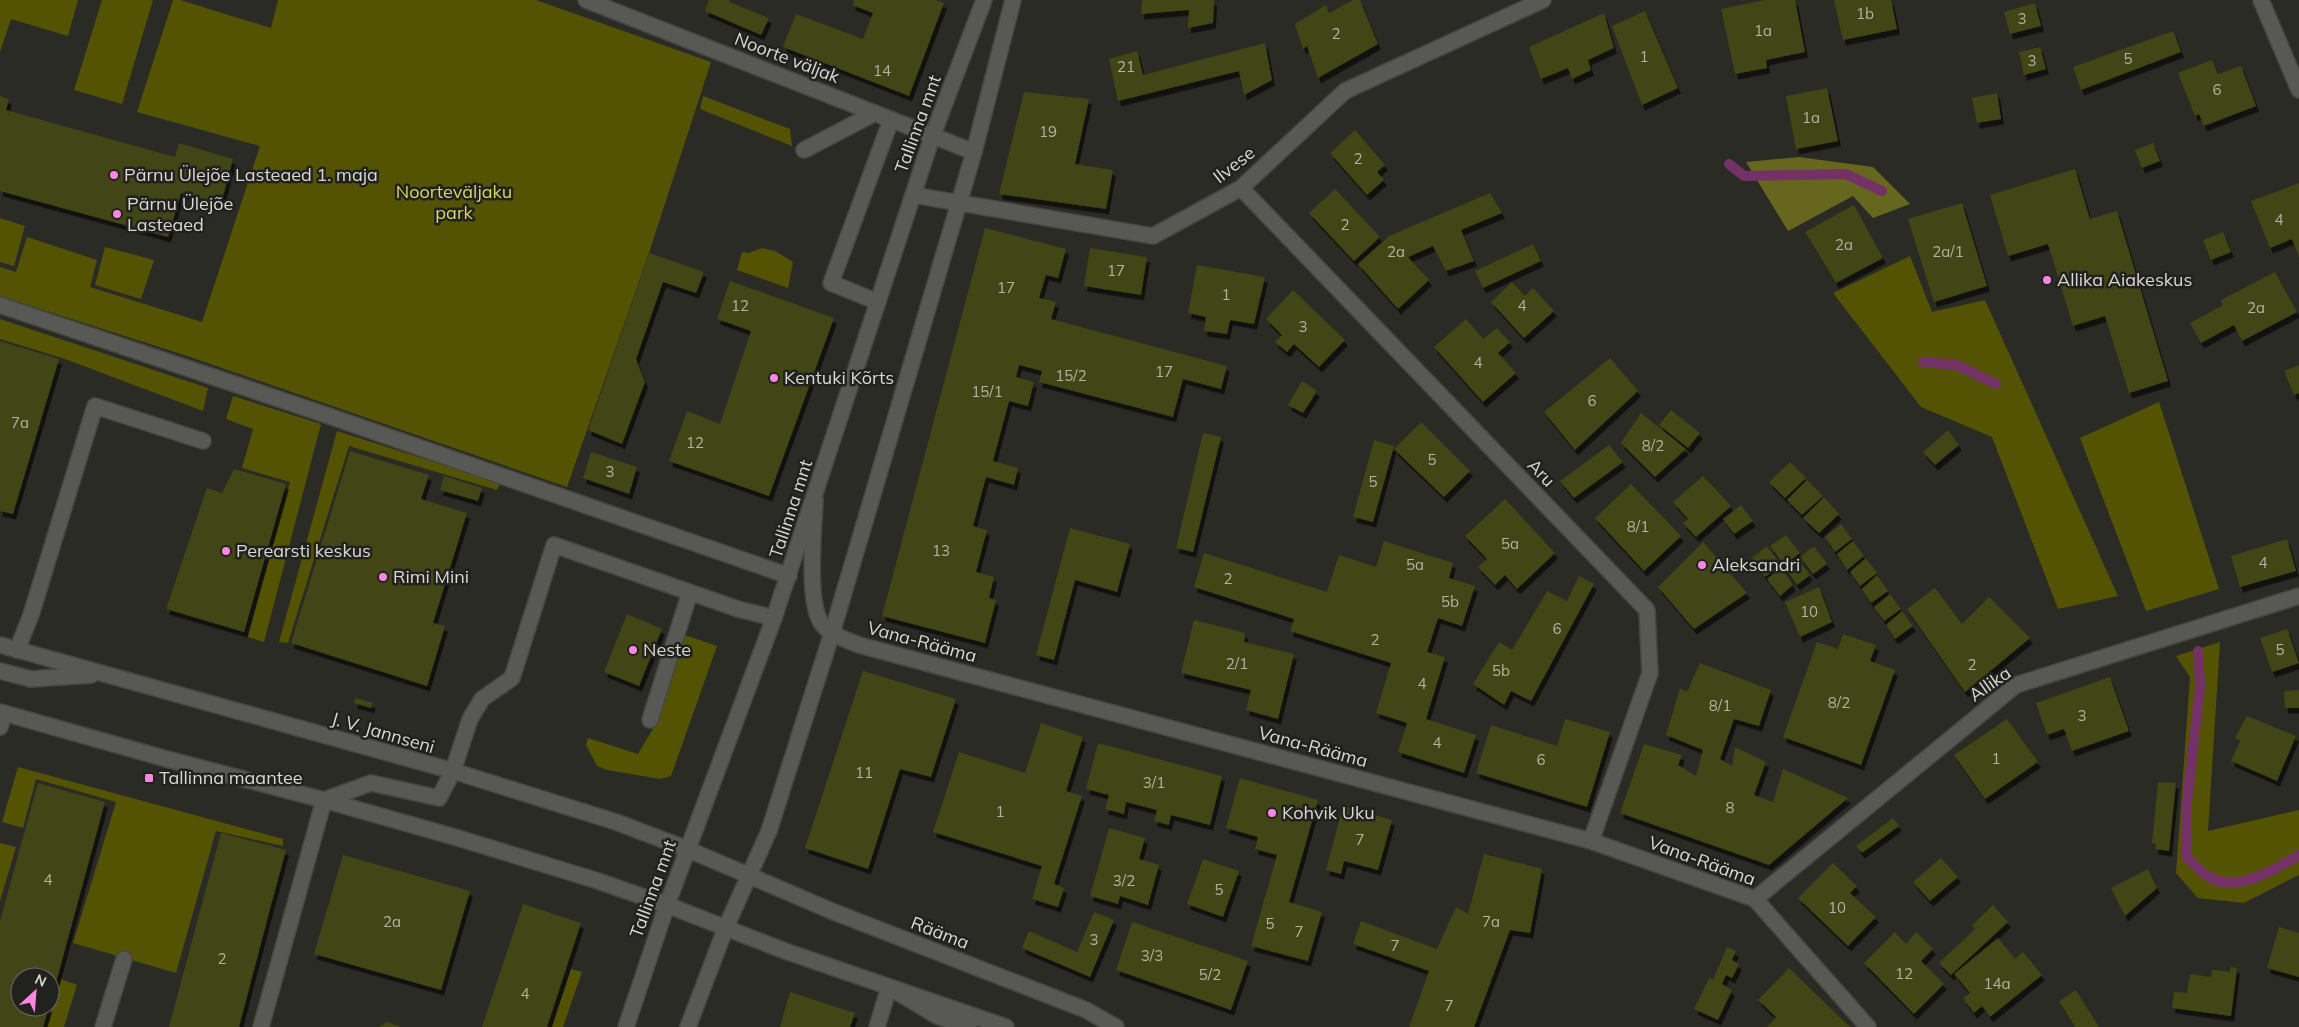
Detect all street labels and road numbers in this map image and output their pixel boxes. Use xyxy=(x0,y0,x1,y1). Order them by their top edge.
street label: Noorte väljak xyxy=(731,27,844,88)
street label: Tallinna mnt xyxy=(889,72,946,176)
street label: Ilvese xyxy=(1208,141,1259,188)
street label: Aru xyxy=(1523,454,1560,491)
street label: Tallinna mnt xyxy=(764,457,817,561)
street label: Vana-Rääma xyxy=(865,616,979,667)
street label: Allika xyxy=(1964,661,2015,706)
street label: J. V. Jannseni xyxy=(329,707,437,758)
street label: Vana-Rääma xyxy=(1256,721,1370,772)
street label: Vana-Rääma xyxy=(1646,831,1759,890)
street label: Tallinna mnt xyxy=(624,837,681,941)
street label: Rääma xyxy=(908,911,973,954)

